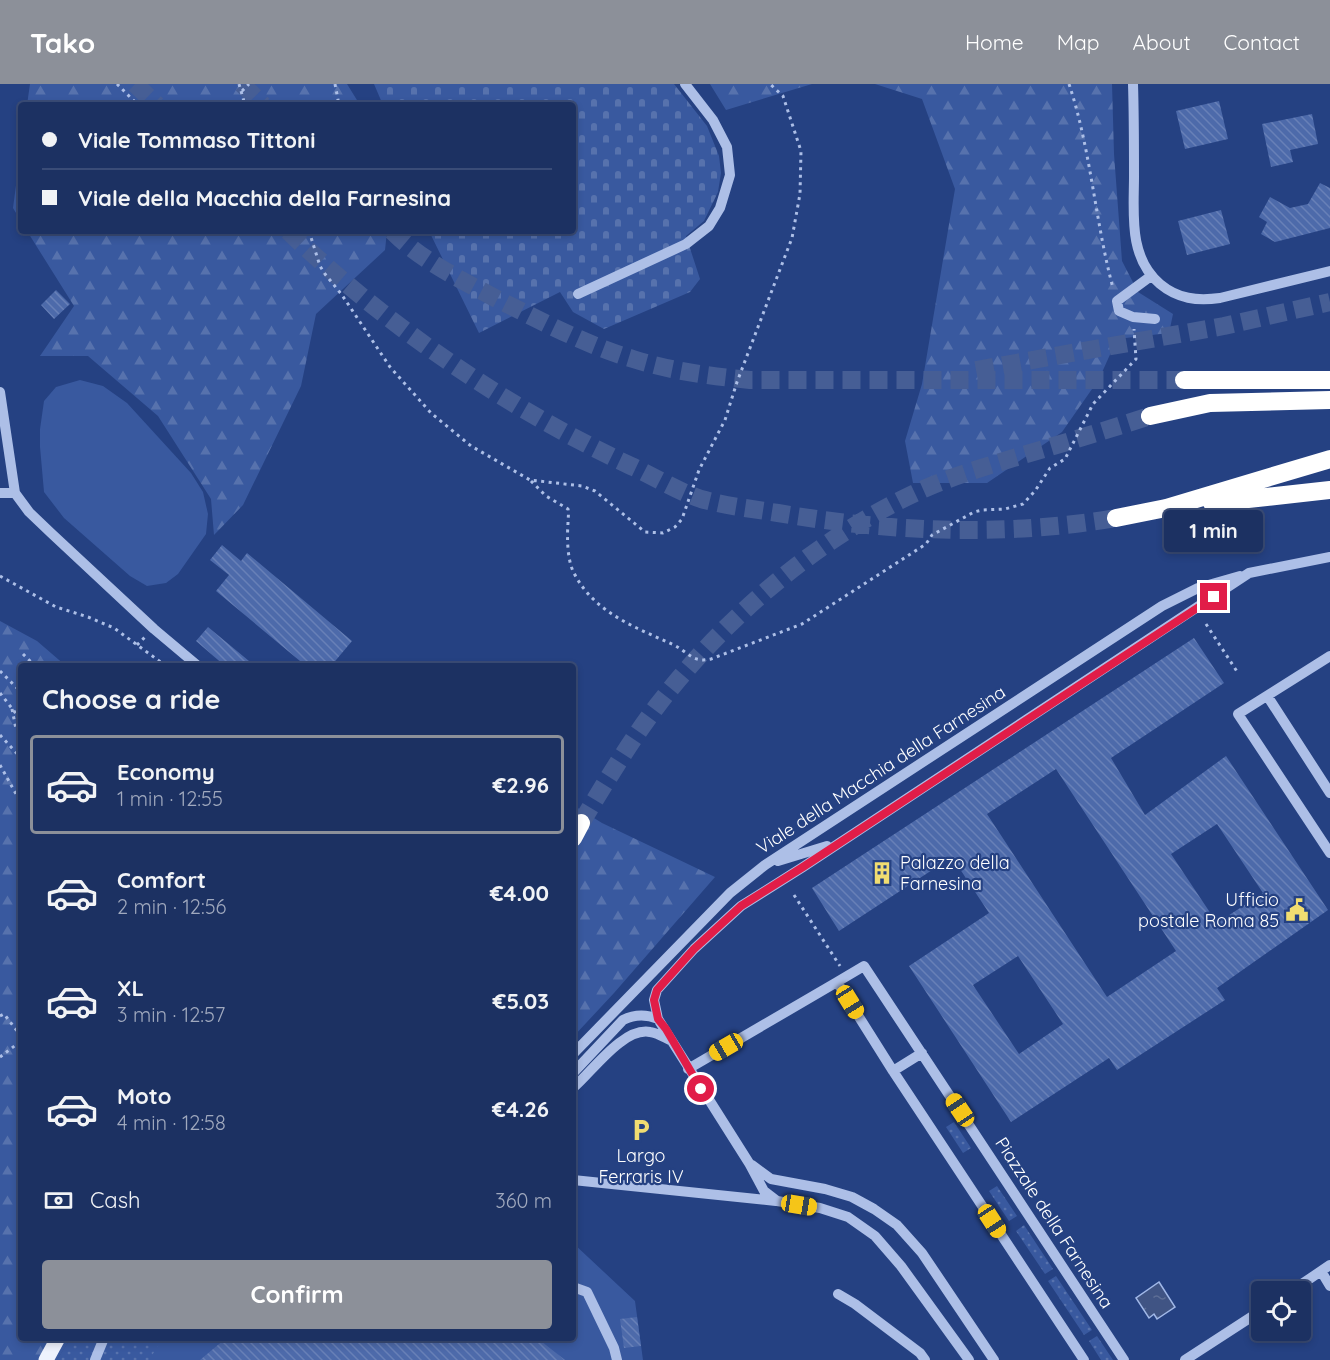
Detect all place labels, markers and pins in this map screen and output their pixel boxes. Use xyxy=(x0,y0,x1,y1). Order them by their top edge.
place label: Palazzo della Farnesina xyxy=(900,851,1010,895)
building icon: Palazzo della Farnesina xyxy=(869,860,895,886)
place label: Ufficio postale Roma 85 xyxy=(1138,888,1279,932)
public building icon: Ufficio postale Roma 85 xyxy=(1284,897,1310,923)
parking icon: Largo Ferraris IV xyxy=(628,1117,654,1143)
place label: Largo Ferraris IV xyxy=(598,1144,684,1188)

